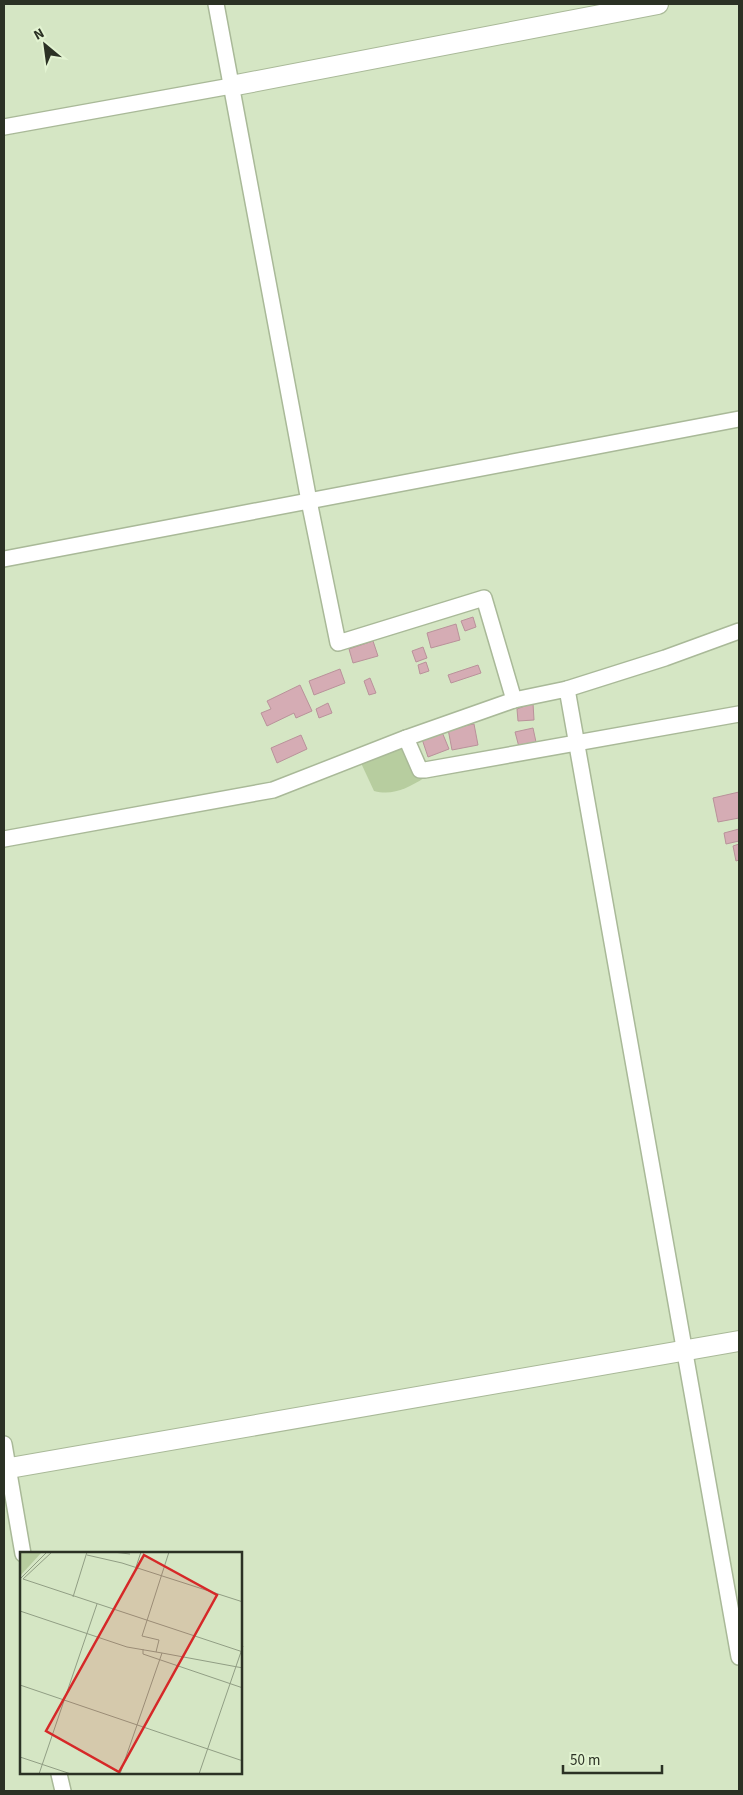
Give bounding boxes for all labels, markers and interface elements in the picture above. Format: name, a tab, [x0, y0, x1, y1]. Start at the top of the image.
north arrow	[20, 20, 70, 70]
text: N	[30, 24, 48, 46]
inset map	[20, 1552, 242, 1775]
scale bar	[563, 1742, 662, 1774]
text: 50 m	[570, 1750, 600, 1771]

